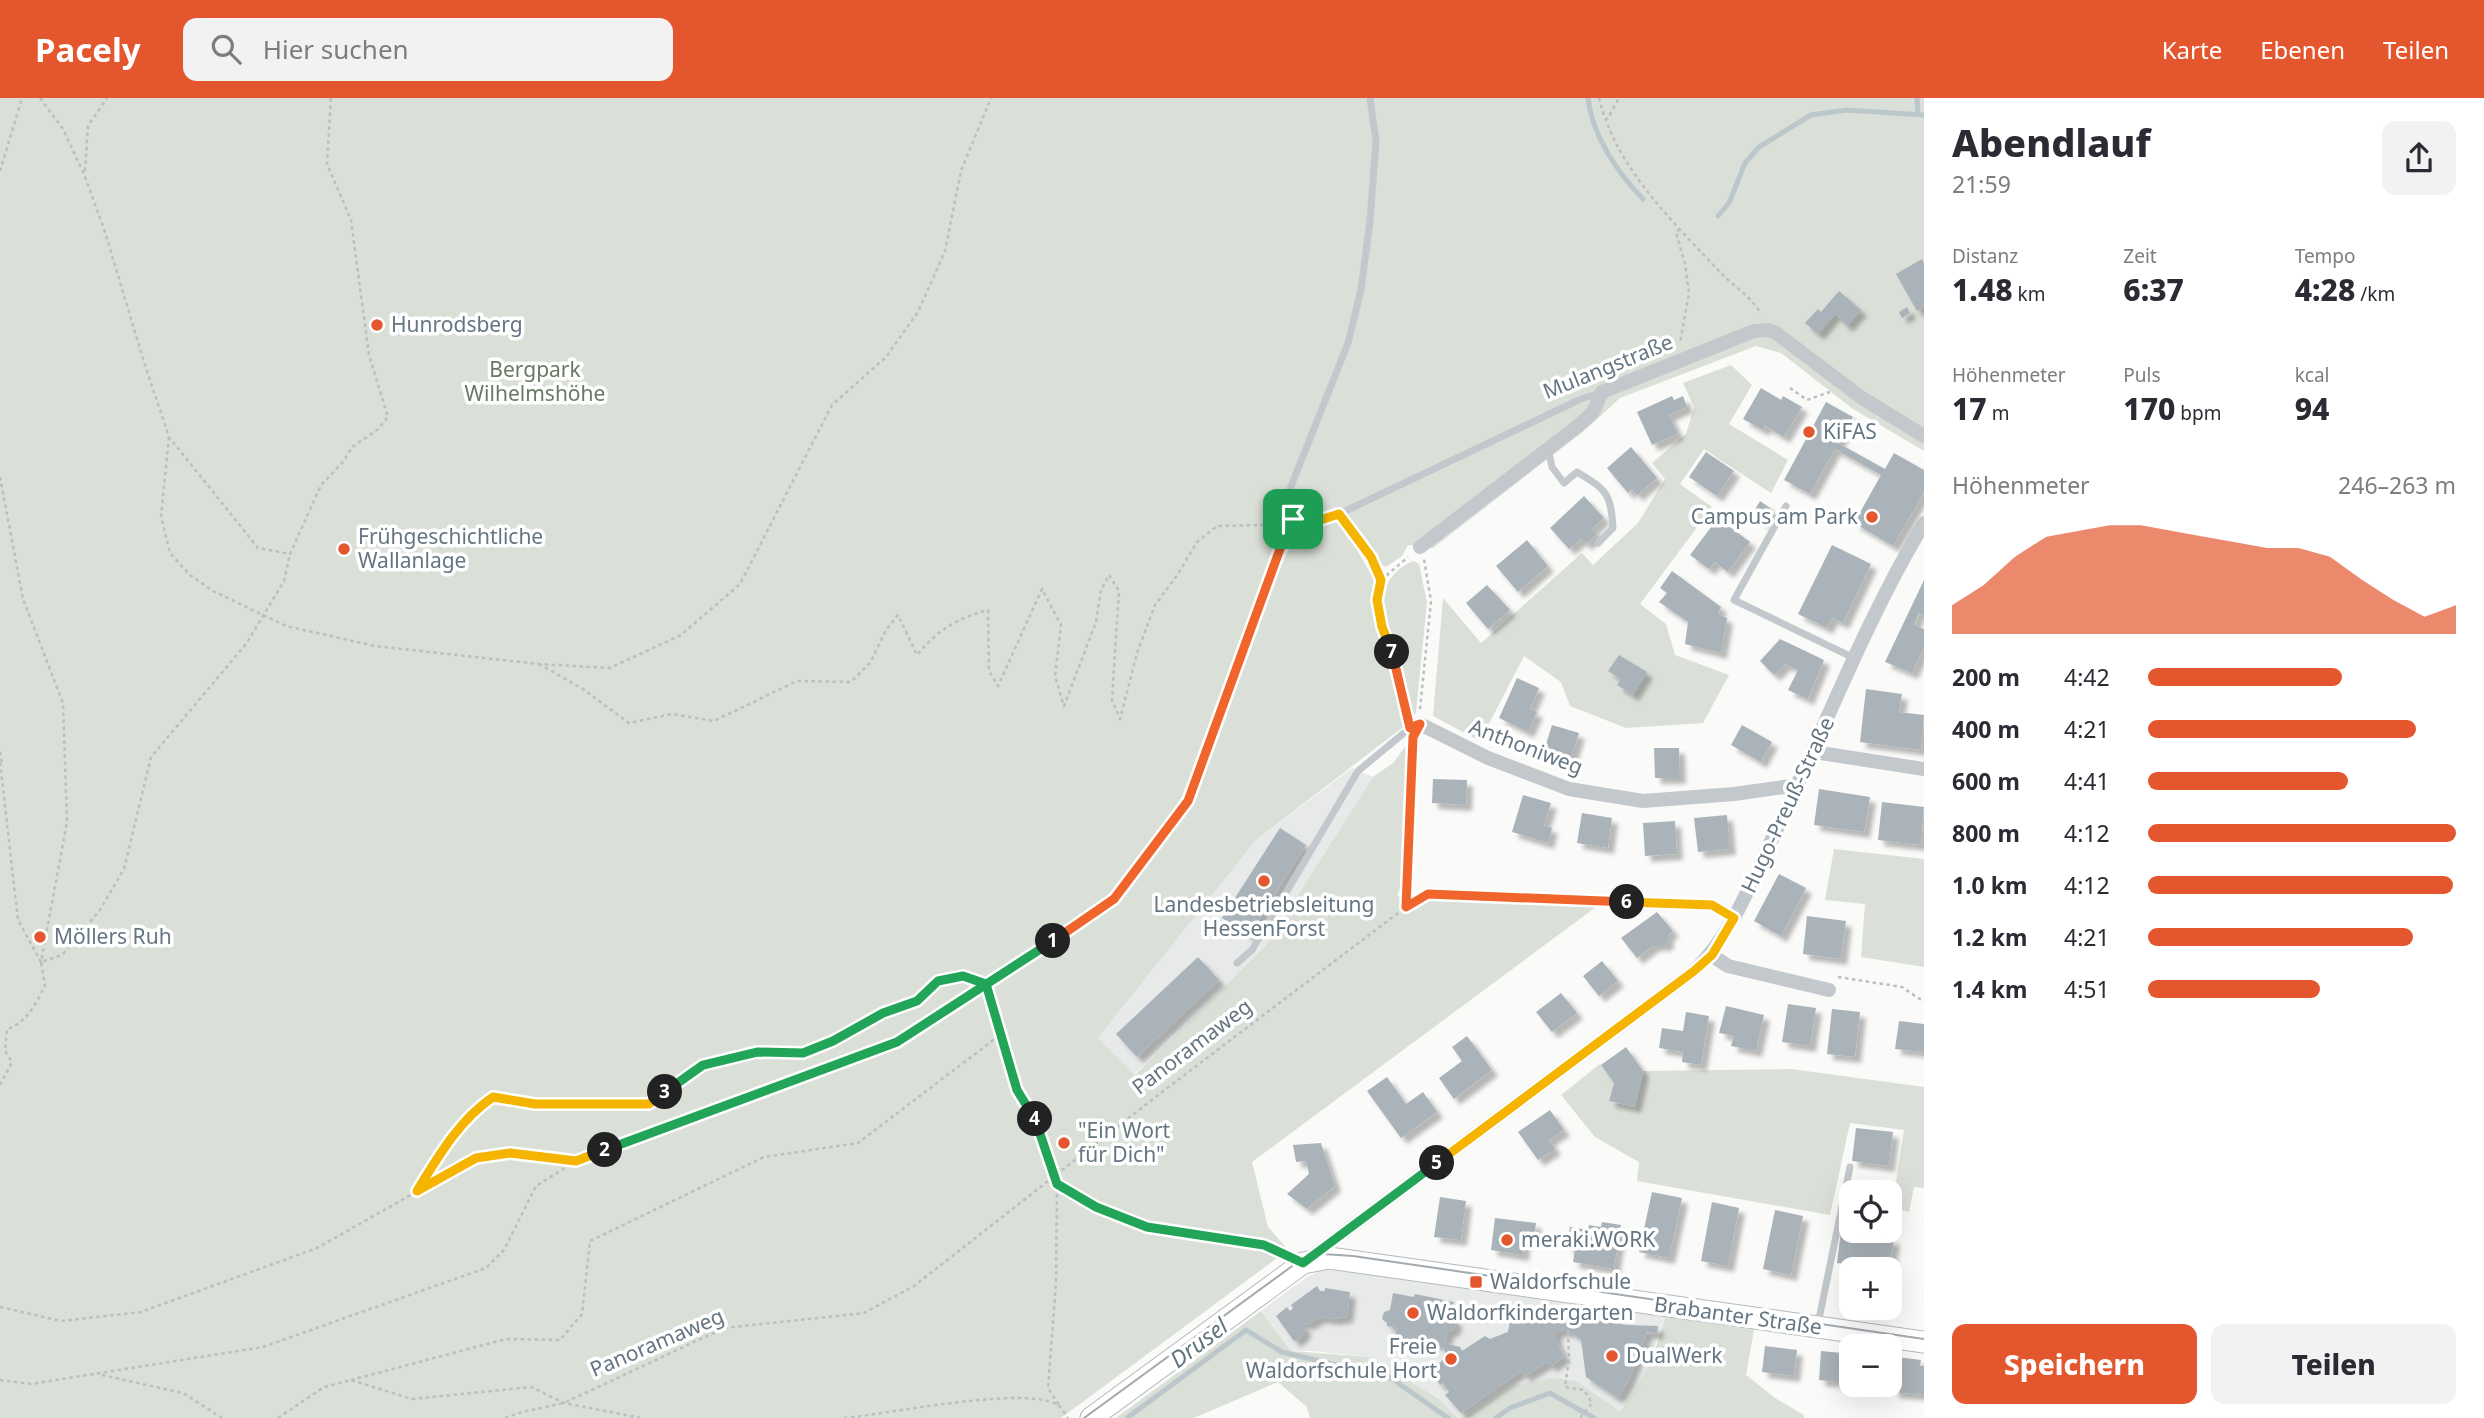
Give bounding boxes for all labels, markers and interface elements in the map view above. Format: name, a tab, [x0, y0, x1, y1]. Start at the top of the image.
search box	[183, 18, 673, 81]
text: Pacely	[35, 27, 141, 72]
icon: search	[207, 30, 245, 68]
text: Hier suchen	[263, 31, 409, 67]
text: Karte	[2162, 33, 2222, 66]
text: Ebenen	[2260, 33, 2345, 66]
text: Teilen	[2383, 33, 2449, 66]
text: Abendlauf	[1952, 116, 2151, 168]
button: share	[2382, 121, 2456, 195]
text: 21:59	[1952, 168, 2011, 200]
text: Distanz	[1952, 243, 2018, 269]
text: Zeit	[2123, 243, 2157, 269]
text: Tempo	[2295, 243, 2356, 269]
text: 1.48	[1952, 269, 2013, 310]
text: 6:37	[2123, 269, 2184, 310]
text: 4:28	[2295, 269, 2355, 310]
text: km	[2013, 281, 2045, 307]
text: /km	[2355, 281, 2395, 307]
place label: Hunrodsberg	[391, 310, 523, 338]
marker: Hunrodsberg	[369, 317, 385, 333]
street label: Mulangstraße	[1538, 327, 1677, 405]
park label: Bergpark Wilhelmshöhe	[465, 355, 605, 407]
text: Höhenmeter	[1952, 362, 2066, 388]
text: Puls	[2123, 362, 2161, 388]
text: kcal	[2295, 362, 2329, 388]
text: 17	[1952, 388, 1987, 429]
text: 170	[2123, 388, 2175, 429]
text: 94	[2295, 388, 2329, 429]
text: m	[1987, 400, 2009, 426]
text: bpm	[2175, 400, 2221, 426]
place label: KiFAS	[1823, 417, 1877, 445]
marker: KiFAS	[1801, 424, 1817, 440]
text: Höhenmeter	[1952, 469, 2090, 501]
text: 246–263 m	[2338, 469, 2456, 501]
pin	[1263, 489, 1323, 549]
icon: arrive	[1274, 500, 1312, 538]
place label: Campus am Park	[1691, 502, 1859, 530]
marker: Campus am Park	[1864, 509, 1880, 525]
place label: Frühgeschichtliche Wallanlage	[358, 522, 543, 574]
marker: Frühgeschichtliche Wallanlage	[336, 541, 352, 557]
pin: 7	[1374, 634, 1410, 670]
text: 7	[1386, 638, 1397, 664]
text: 200 m	[1952, 661, 2020, 693]
text: 4:42	[2064, 661, 2110, 693]
street label: Anthoniweg	[1466, 712, 1587, 781]
street label: Hugo-Preuß-Straße	[1734, 712, 1840, 897]
text: 400 m	[1952, 713, 2020, 745]
text: 4:21	[2064, 713, 2110, 745]
text: 600 m	[1952, 765, 2020, 797]
text: 4:41	[2064, 765, 2110, 797]
text: 800 m	[1952, 817, 2020, 849]
text: 4:12	[2064, 817, 2110, 849]
text: 1.0 km	[1952, 869, 2027, 901]
text: 4:12	[2064, 869, 2110, 901]
marker: Landesbetriebsleitung HessenForst	[1256, 873, 1272, 889]
pin: 6	[1610, 884, 1644, 920]
text: 6	[1621, 888, 1632, 914]
place label: Landesbetriebsleitung HessenForst	[1154, 890, 1374, 942]
text: 1.2 km	[1952, 921, 2027, 953]
text: 4:21	[2064, 921, 2110, 953]
place label: Möllers Ruh	[54, 922, 172, 950]
pin: 1	[1036, 924, 1070, 958]
text: 1	[1047, 927, 1058, 953]
marker: Möllers Ruh	[32, 929, 48, 945]
text: 1.4 km	[1952, 973, 2027, 1005]
text: 4:51	[2064, 973, 2110, 1005]
street label: Panoramaweg	[1126, 992, 1257, 1100]
pin: 3	[648, 1074, 682, 1110]
text: 3	[659, 1078, 670, 1104]
pin: 4	[1018, 1102, 1052, 1136]
text: 4	[1029, 1105, 1040, 1131]
place label: "Ein Wort für Dich"	[1078, 1116, 1171, 1168]
pin: 2	[588, 1132, 622, 1168]
marker: "Ein Wort für Dich"	[1056, 1135, 1072, 1151]
text: 2	[599, 1136, 610, 1162]
pin: 5	[1420, 1146, 1454, 1180]
text: 5	[1431, 1149, 1442, 1175]
map controls	[1839, 1180, 1902, 1397]
button: locate	[1839, 1180, 1902, 1243]
place label: meraki.WORK	[1521, 1225, 1655, 1253]
marker: meraki.WORK	[1499, 1232, 1515, 1248]
button: +	[1839, 1257, 1902, 1320]
place label: Waldorfschule	[1490, 1267, 1631, 1295]
marker: Waldorfschule	[1468, 1274, 1484, 1290]
street label: Brabanter Straße	[1652, 1289, 1824, 1341]
place label: Waldorfkindergarten	[1427, 1298, 1633, 1326]
street label: Panoramaweg	[585, 1301, 728, 1383]
marker: Waldorfkindergarten	[1405, 1305, 1421, 1321]
water label: Drusel	[1163, 1309, 1235, 1375]
button: Speichern	[1952, 1324, 2197, 1404]
button: Teilen	[2211, 1324, 2456, 1404]
place label: Freie Waldorfschule Hort	[1246, 1332, 1437, 1384]
button: −	[1839, 1334, 1902, 1397]
place label: DualWerk	[1626, 1341, 1723, 1369]
marker: DualWerk	[1604, 1348, 1620, 1364]
marker: Freie Waldorfschule Hort	[1443, 1351, 1459, 1367]

